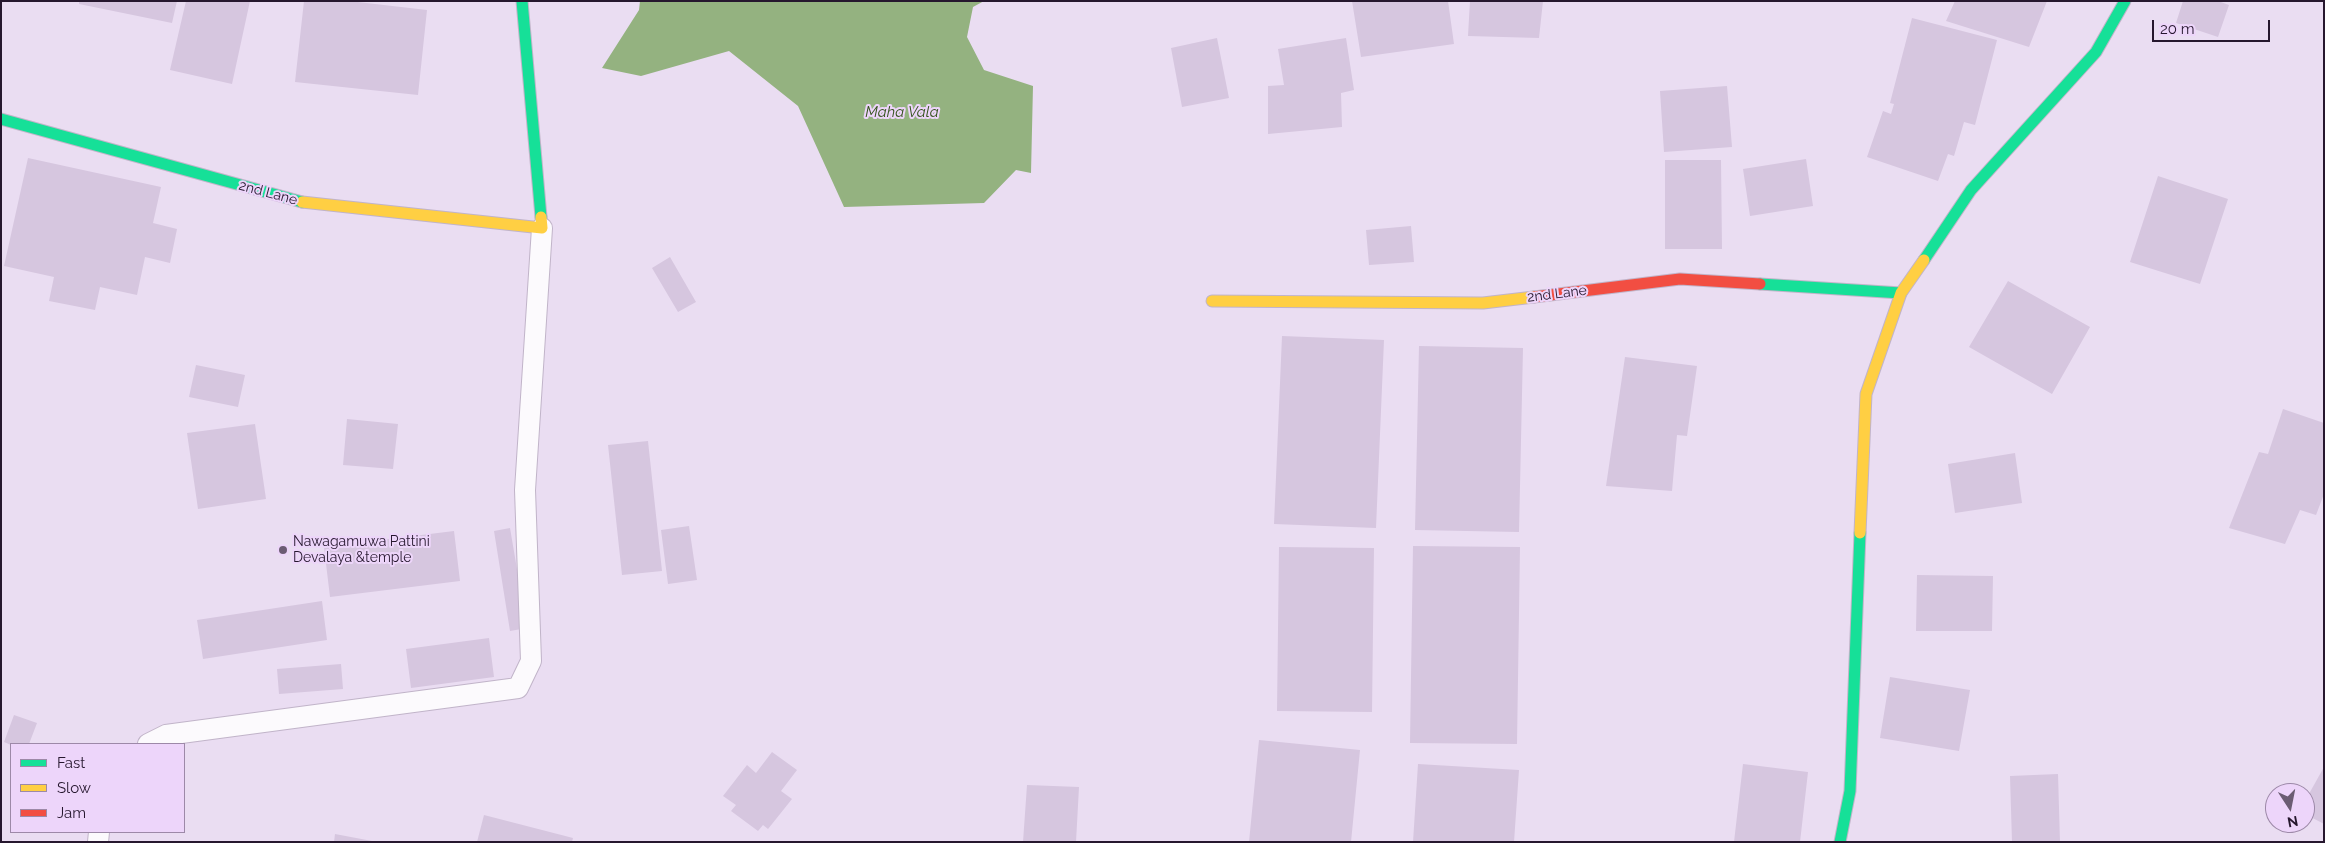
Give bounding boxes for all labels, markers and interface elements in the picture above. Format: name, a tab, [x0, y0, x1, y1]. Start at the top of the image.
scale bar	[2155, 10, 2272, 42]
text: 20 m	[2160, 20, 2195, 38]
water label: Maha Vala	[865, 103, 939, 121]
street label: 2nd Lane	[237, 177, 299, 209]
street label: 2nd Lane	[1526, 282, 1588, 306]
place label: Nawagamuwa Pattini Devalaya &temple	[293, 534, 430, 566]
marker: Nawagamuwa Pattini Devalaya &temple	[277, 544, 289, 556]
legend	[10, 743, 185, 833]
text: Fast	[57, 754, 85, 772]
text: Slow	[57, 779, 91, 797]
north arrow	[2265, 783, 2315, 833]
text: Jam	[57, 804, 86, 822]
text: N	[2286, 813, 2299, 831]

